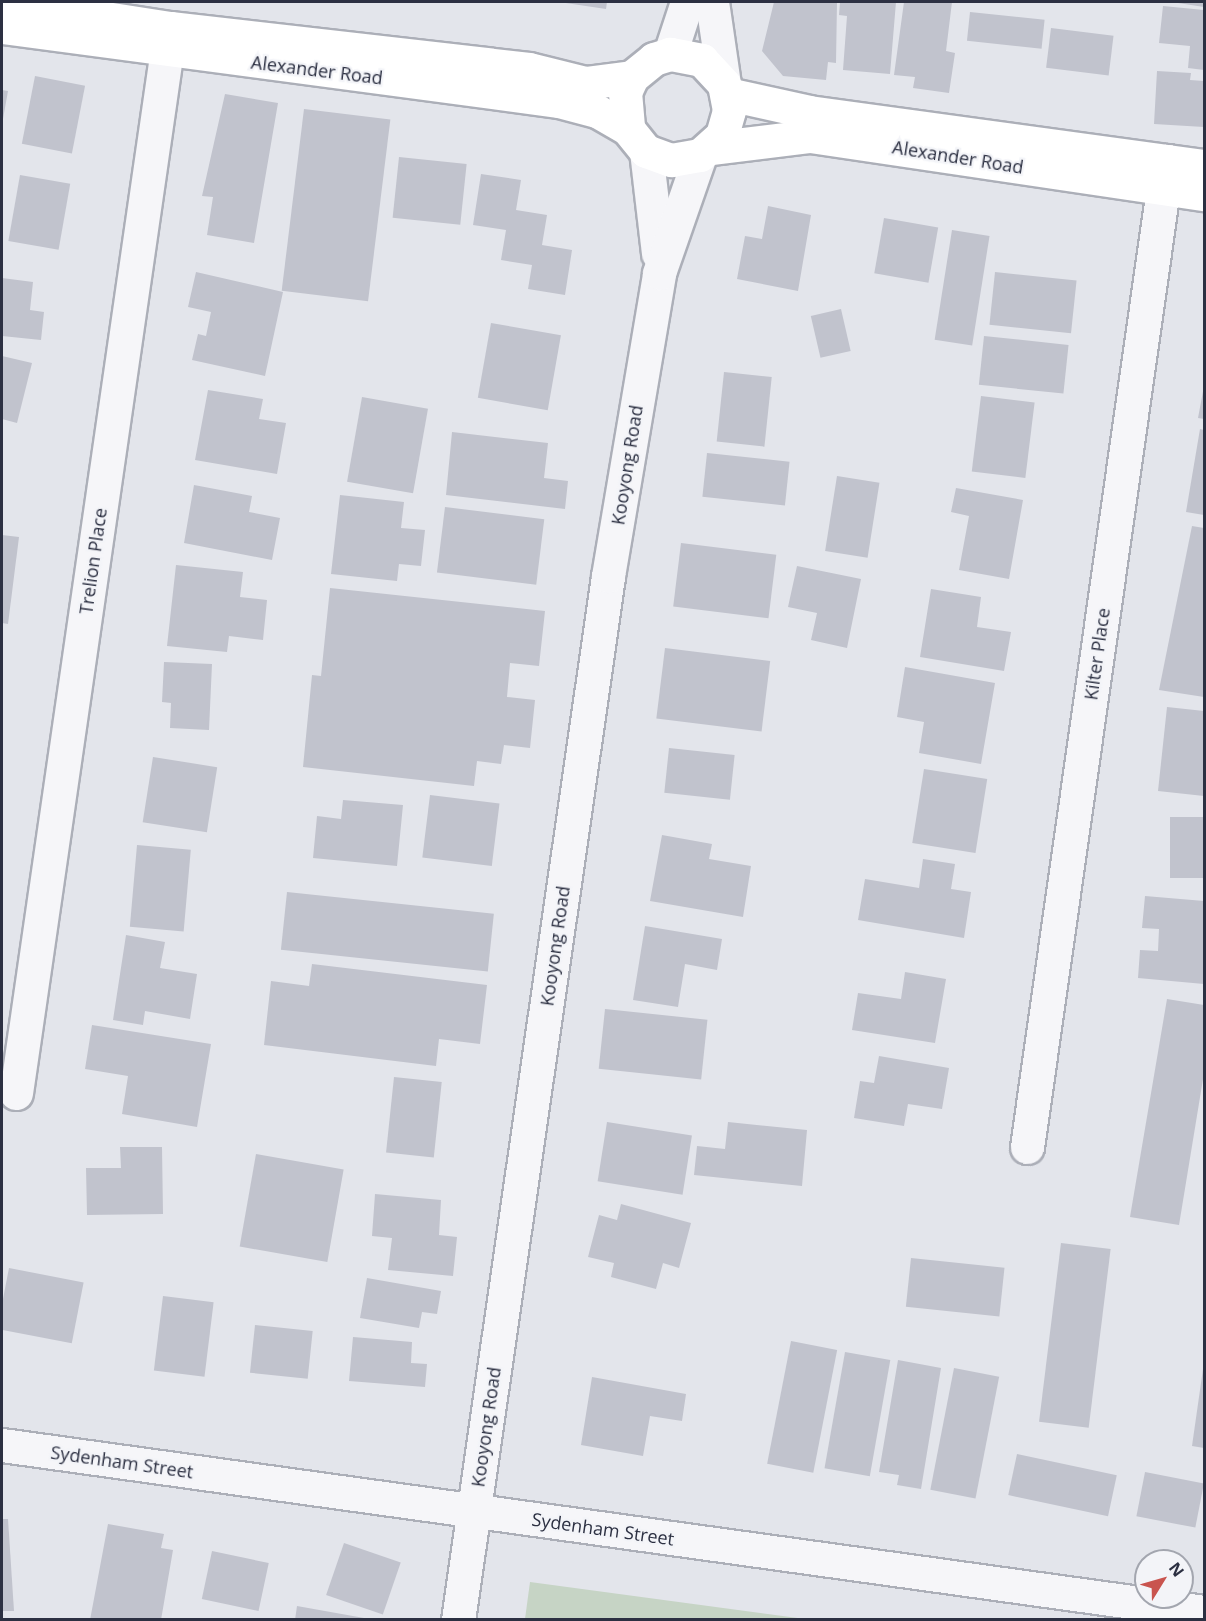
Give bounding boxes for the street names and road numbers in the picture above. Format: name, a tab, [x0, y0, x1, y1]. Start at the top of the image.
street label: Alexander Road	[250, 51, 384, 89]
street label: Alexander Road	[891, 136, 1025, 178]
street label: Kooyong Road	[607, 404, 647, 526]
street label: Trelion Place	[75, 506, 111, 616]
street label: Kilter Place	[1080, 607, 1114, 701]
street label: Kooyong Road	[536, 885, 574, 1007]
street label: Kooyong Road	[467, 1366, 505, 1488]
street label: Sydenham Street	[49, 1441, 195, 1483]
street label: Sydenham Street	[530, 1508, 676, 1550]

